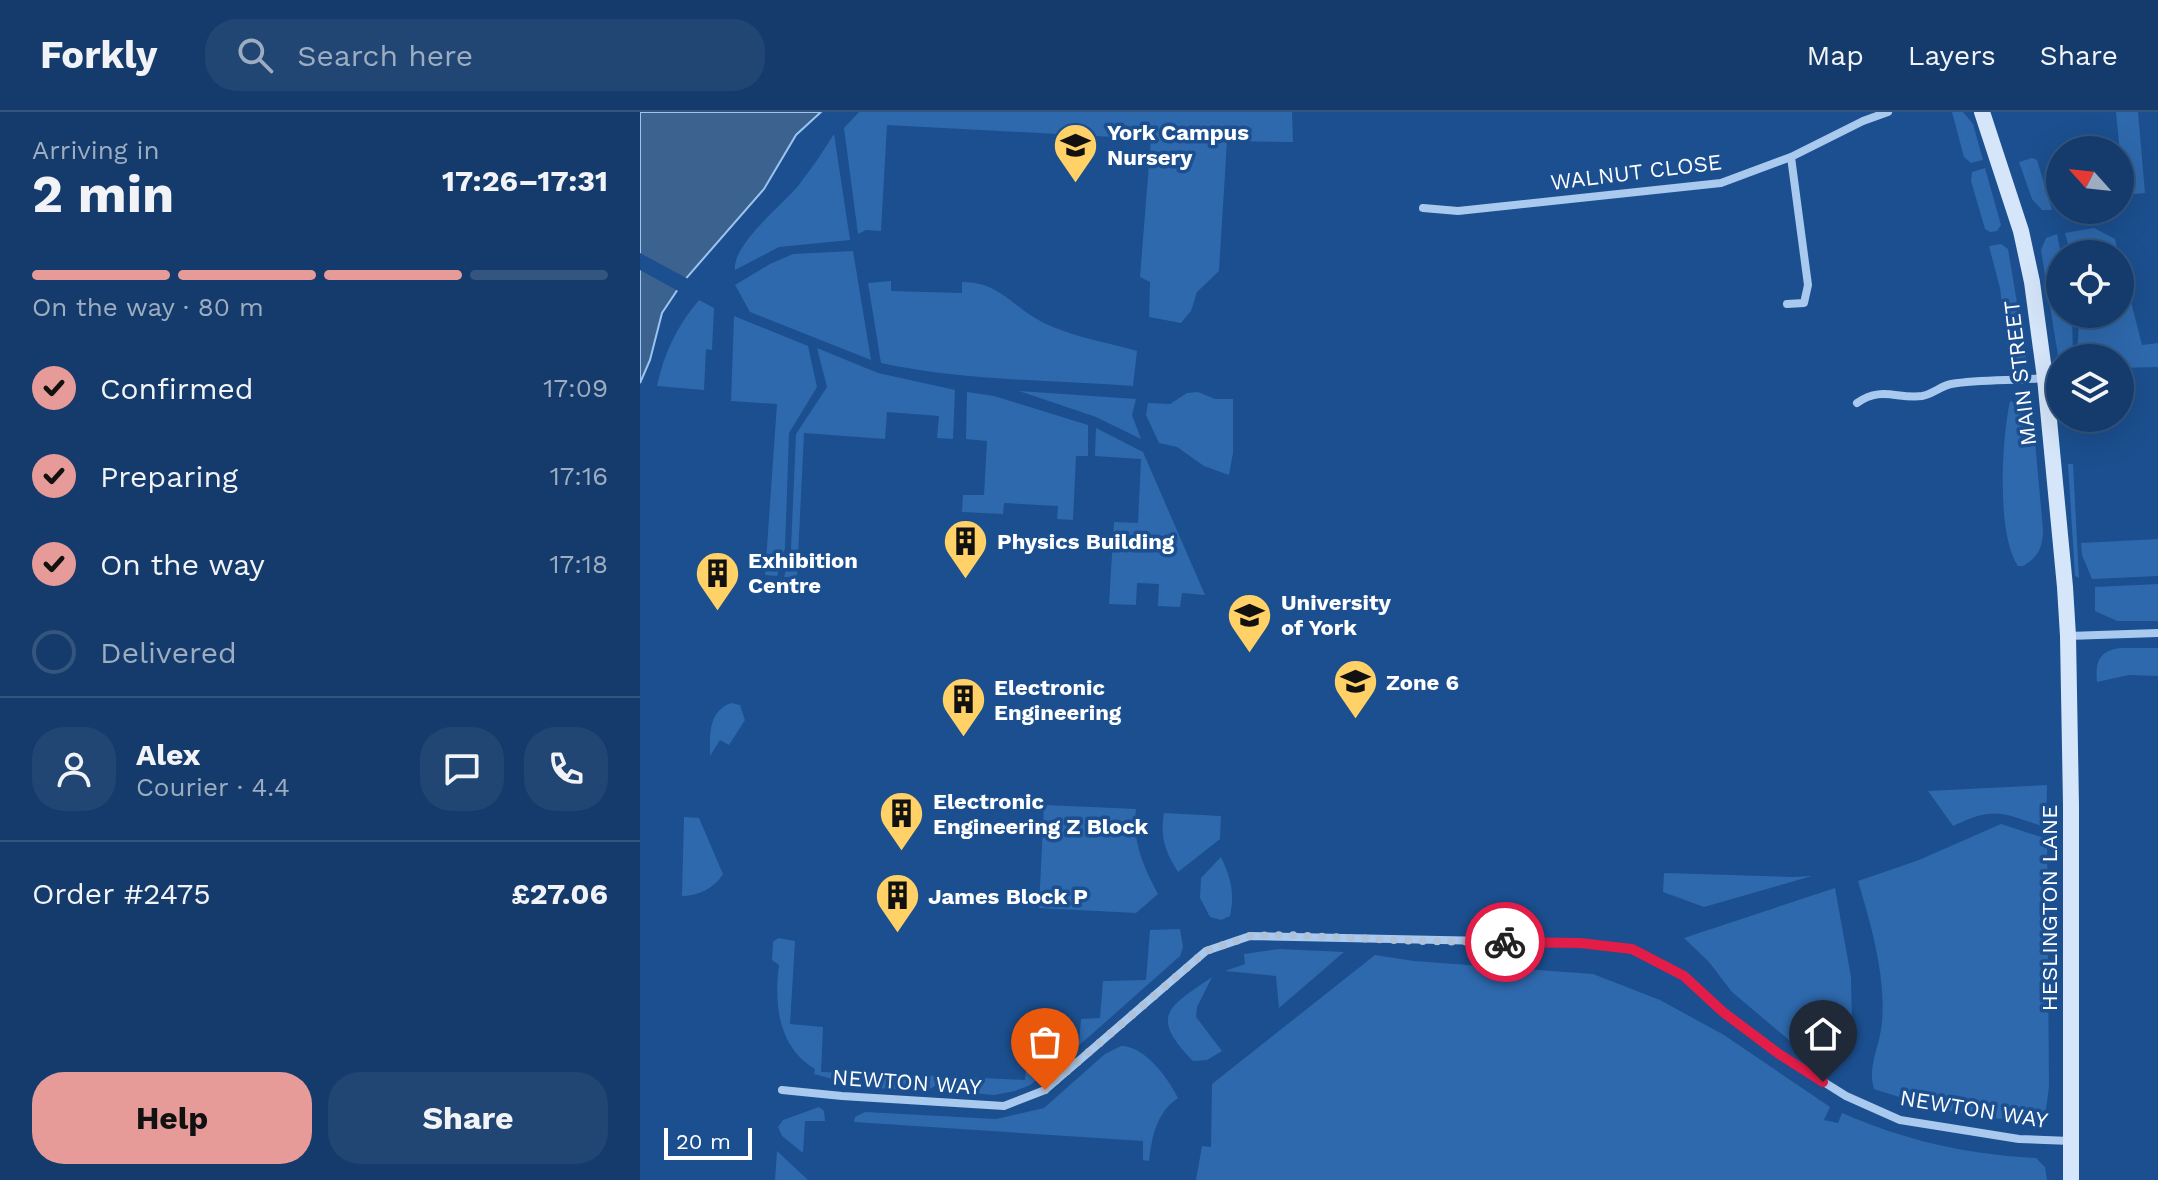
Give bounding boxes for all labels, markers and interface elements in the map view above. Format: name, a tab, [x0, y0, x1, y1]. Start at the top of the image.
search box	[205, 19, 765, 91]
text: Forkly	[40, 33, 157, 77]
icon: search	[233, 33, 277, 77]
text: Search here	[297, 38, 473, 73]
text: Map	[1807, 39, 1864, 72]
text: Layers	[1908, 39, 1996, 72]
text: Share	[2040, 39, 2118, 72]
place label: York Campus Nursery	[1107, 120, 1249, 170]
school or university icon: York Campus Nursery	[1052, 121, 1100, 184]
text: Arriving in	[32, 135, 160, 165]
north arrow	[2046, 136, 2134, 224]
map controls	[2046, 136, 2134, 432]
street label: WALNUT CLOSE	[1549, 149, 1723, 195]
text: 17:26–17:31	[442, 163, 608, 198]
text: 2 min	[32, 164, 174, 225]
button: locate	[2046, 240, 2134, 328]
text: On the way · 80 m	[32, 292, 264, 322]
street label: MAIN STREET	[1999, 299, 2041, 447]
button: layers	[2046, 344, 2134, 432]
icon: check	[32, 366, 76, 410]
text: Confirmed	[100, 371, 254, 406]
text: 17:09	[543, 373, 608, 403]
icon: check	[32, 454, 76, 498]
text: Preparing	[100, 459, 238, 494]
text: 17:16	[550, 461, 608, 491]
building icon: Physics Building	[942, 517, 990, 580]
place label: Physics Building	[997, 529, 1175, 554]
icon: check	[32, 542, 76, 586]
text: On the way	[100, 547, 265, 582]
place label: Exhibition Centre	[748, 548, 858, 598]
text: 17:18	[549, 549, 608, 579]
building icon: Exhibition Centre	[693, 549, 741, 612]
place label: University of York	[1281, 590, 1392, 640]
school or university icon: University of York	[1226, 591, 1274, 654]
text: Delivered	[100, 635, 237, 670]
school or university icon: Zone 6	[1331, 658, 1379, 721]
place label: Zone 6	[1386, 670, 1459, 695]
place label: Electronic Engineering	[994, 675, 1122, 725]
building icon: Electronic Engineering	[939, 676, 987, 739]
button: person	[32, 727, 116, 811]
button: chat	[420, 727, 504, 811]
button: phone	[524, 727, 608, 811]
text: Alex	[136, 737, 200, 772]
text: Courier · 4.4	[136, 772, 290, 802]
place label: Electronic Engineering Z Block	[933, 789, 1149, 839]
building icon: Electronic Engineering Z Block	[878, 790, 926, 853]
street label: HESLINGTON LANE	[2037, 805, 2062, 1011]
building icon: James Block P	[873, 872, 921, 935]
text: Order #2475	[32, 876, 211, 911]
text: £27.06	[511, 876, 608, 911]
place label: James Block P	[928, 884, 1088, 909]
courier	[1465, 902, 1545, 982]
icon: bike	[1483, 920, 1527, 964]
pin	[1789, 1000, 1857, 1082]
pin	[1011, 1008, 1079, 1090]
icon: home	[1801, 1012, 1845, 1056]
icon: bag	[1023, 1020, 1067, 1064]
street label: NEWTON WAY	[831, 1064, 983, 1100]
button: Help	[32, 1072, 312, 1164]
button: Share	[328, 1072, 608, 1164]
street label: NEWTON WAY	[1898, 1085, 2050, 1133]
scale bar	[664, 1124, 752, 1160]
text: 20 m	[676, 1129, 731, 1154]

